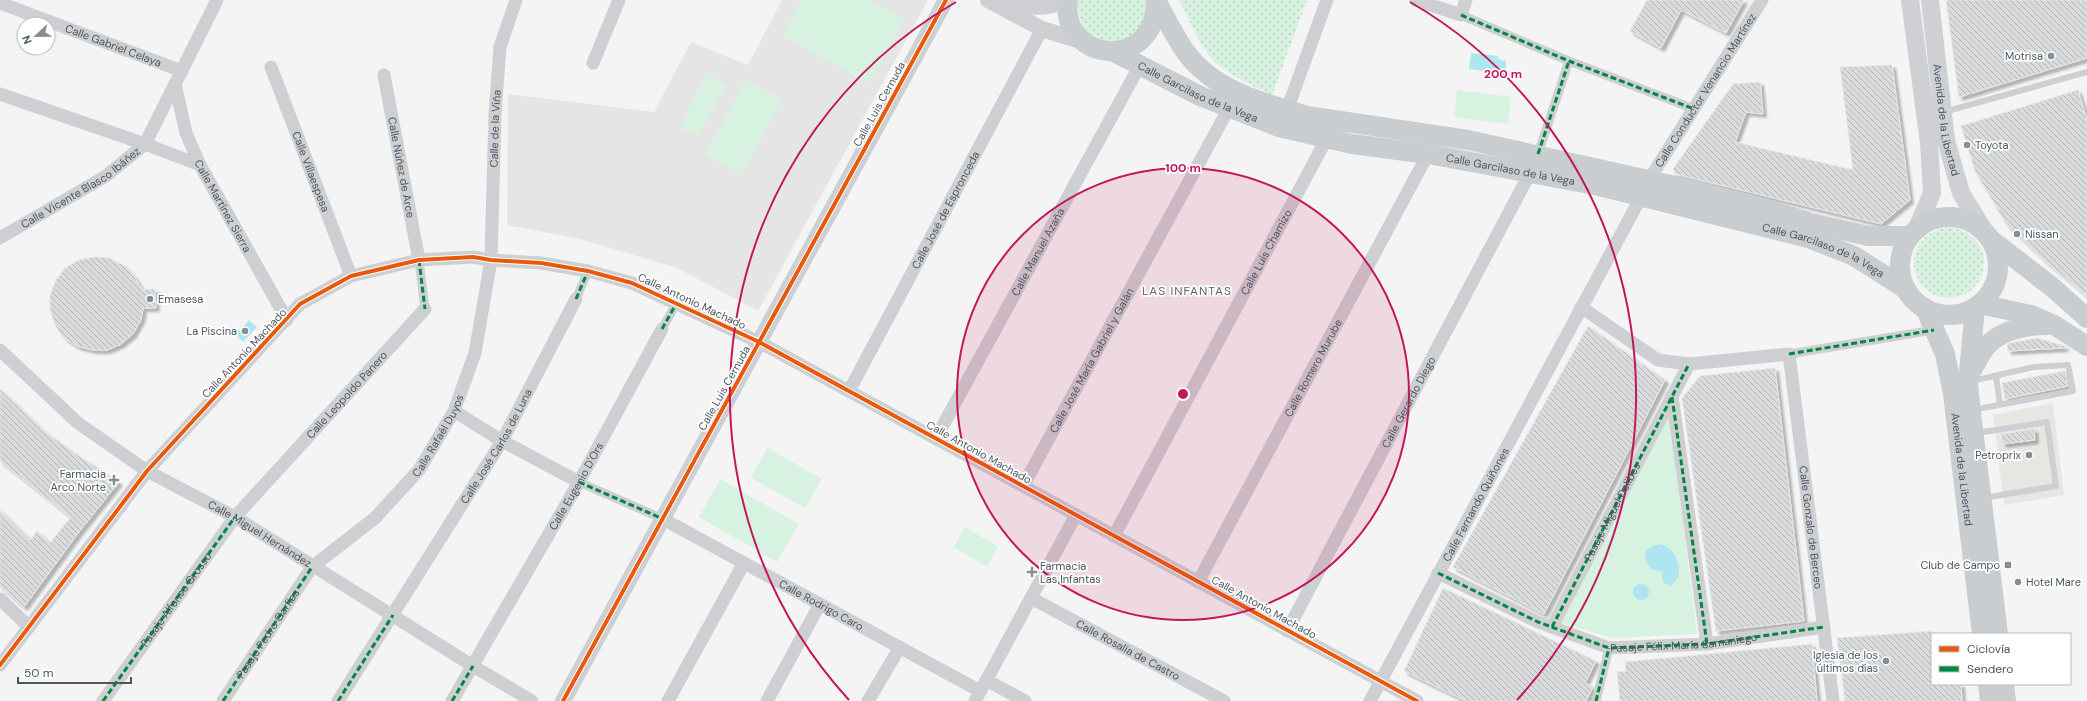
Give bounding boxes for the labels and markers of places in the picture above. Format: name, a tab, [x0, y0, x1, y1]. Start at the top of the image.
place label: Motrisa	[2005, 49, 2043, 63]
marker: Motrisa	[2046, 51, 2056, 61]
place label: Toyota	[1975, 138, 2008, 152]
marker: Toyota	[1962, 140, 1972, 150]
place label: Nissan	[2025, 227, 2059, 241]
marker: Nissan	[2012, 229, 2022, 239]
place label: Emasesa	[158, 292, 203, 306]
marker: Emasesa	[145, 294, 155, 304]
place label: La Piscina	[187, 324, 237, 338]
marker: La Piscina	[240, 326, 250, 336]
centre of rings	[1176, 387, 1190, 401]
place label: Petroprix	[1975, 448, 2022, 462]
marker: Petroprix	[2024, 450, 2034, 460]
place label: Farmacia Arco Norte	[50, 467, 106, 494]
marker: Farmacia Arco Norte	[109, 475, 119, 485]
place label: Club de Campo	[1920, 558, 2000, 572]
place label: Farmacia Las Infantas	[1040, 559, 1101, 586]
marker: Club de Campo	[2003, 560, 2013, 570]
marker: Farmacia Las Infantas	[1027, 567, 1037, 577]
place label: Hotel Mare	[2026, 575, 2081, 589]
marker: Hotel Mare	[2013, 577, 2023, 587]
place label: Iglesia de los últimos días	[1813, 648, 1878, 675]
marker: Iglesia de los últimos días	[1881, 656, 1891, 666]

